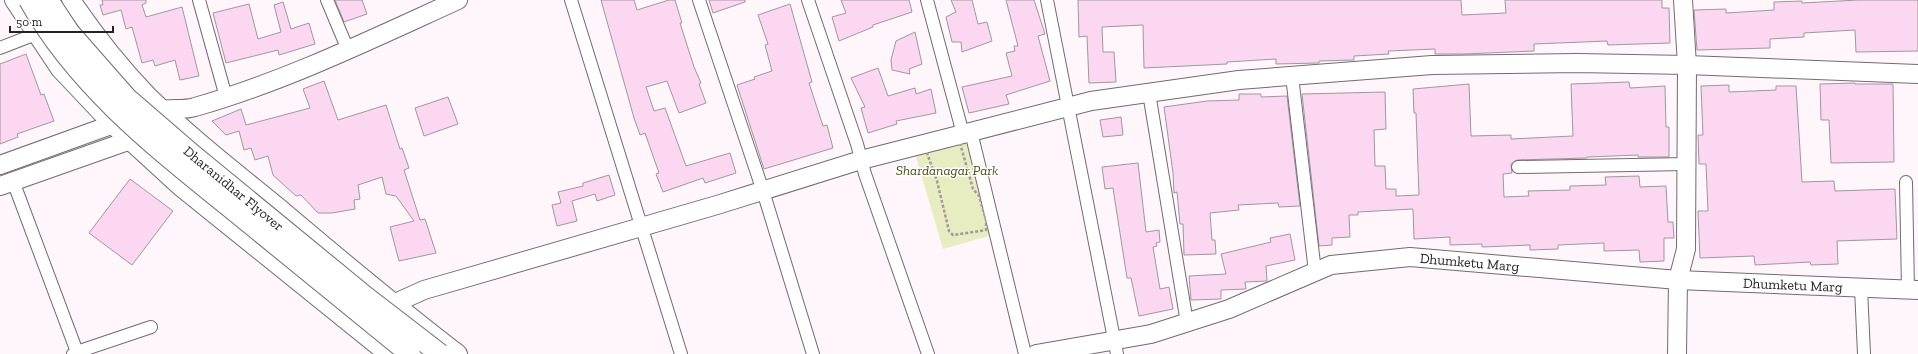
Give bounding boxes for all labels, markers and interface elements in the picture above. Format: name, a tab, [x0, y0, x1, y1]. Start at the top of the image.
scale bar	[10, 8, 113, 34]
text: 50 m	[16, 15, 43, 29]
street label: Dharanidhar Flyover	[180, 143, 287, 235]
park label: Shardanagar Park	[896, 162, 998, 179]
street label: Dhumketu Marg	[1419, 250, 1520, 275]
street label: Dhumketu Marg	[1742, 275, 1843, 296]

